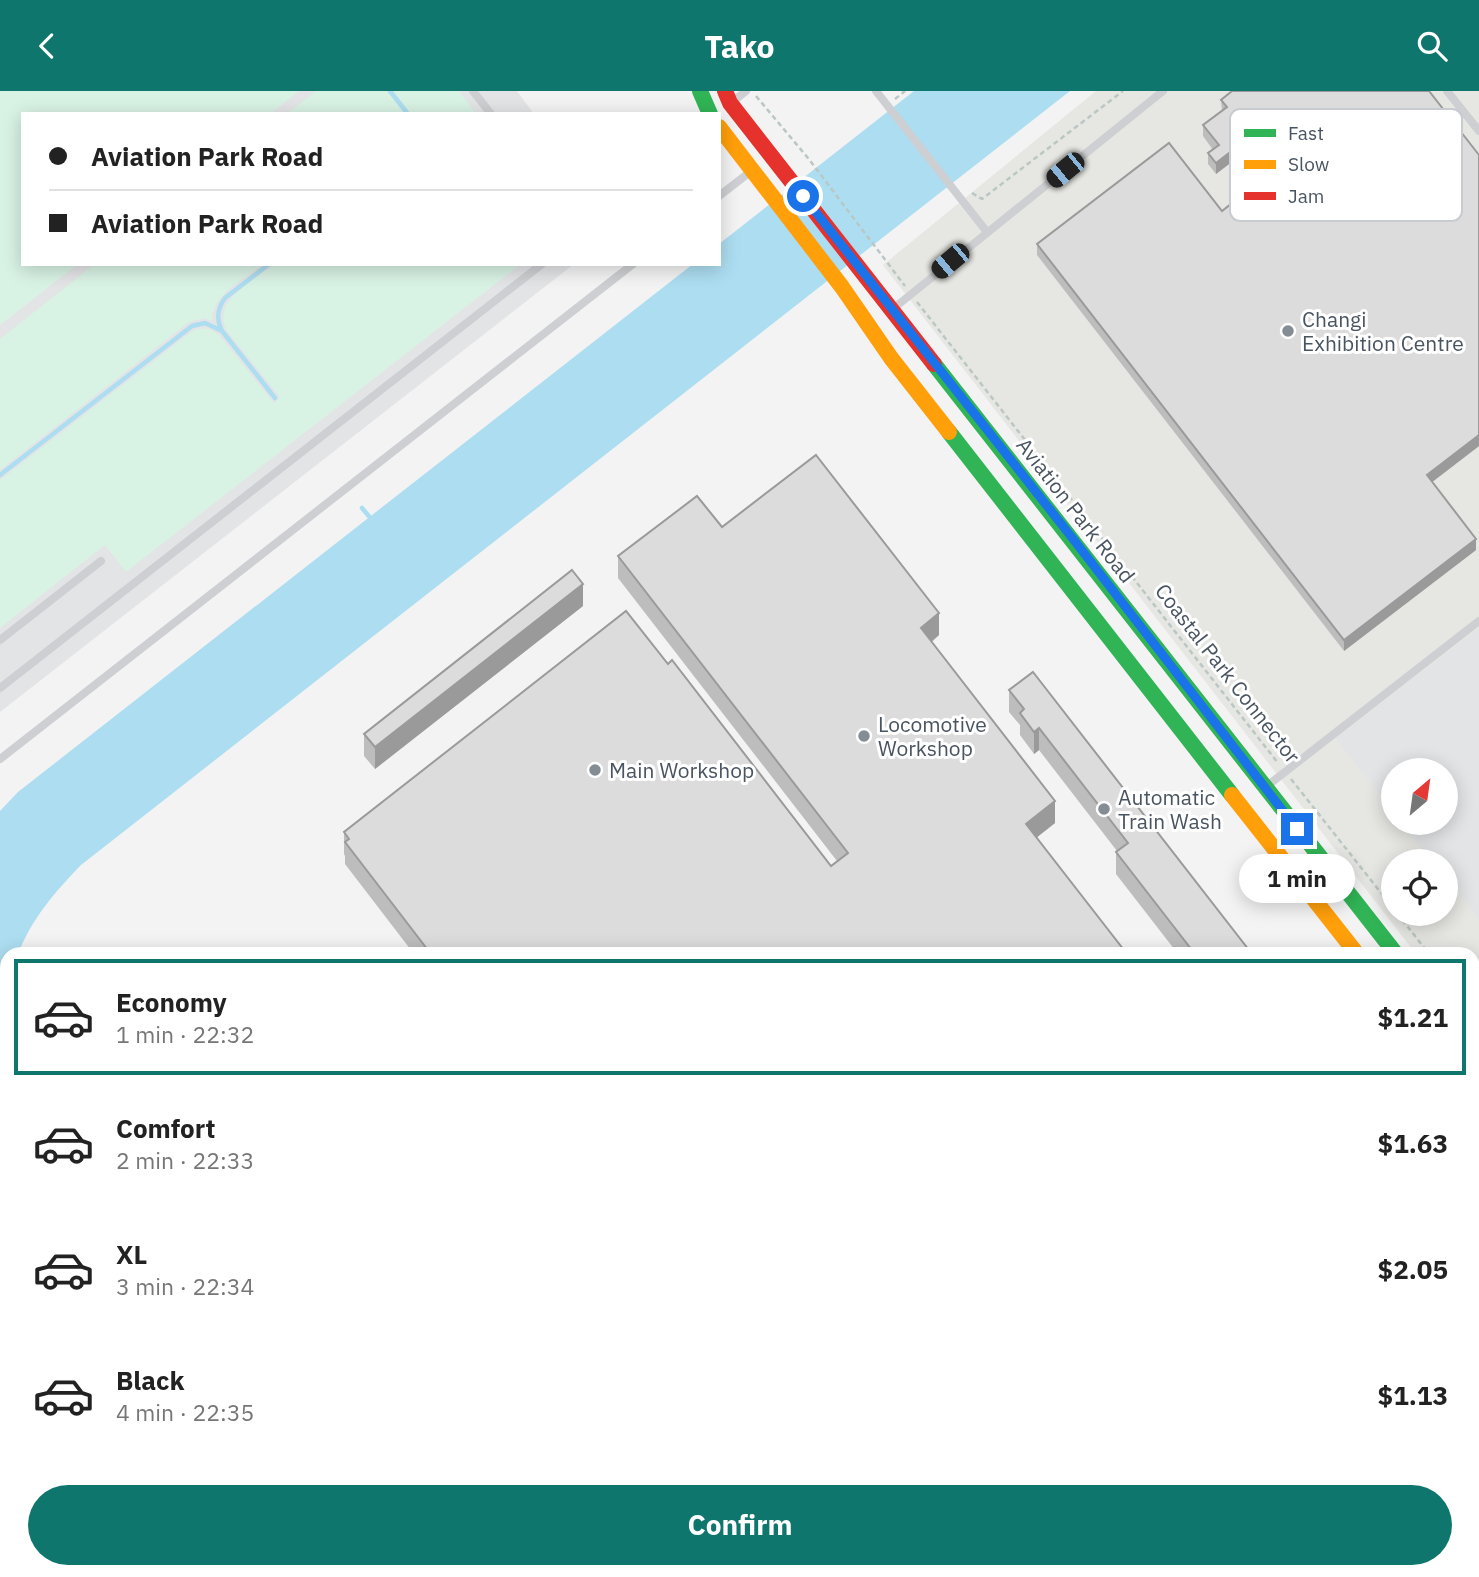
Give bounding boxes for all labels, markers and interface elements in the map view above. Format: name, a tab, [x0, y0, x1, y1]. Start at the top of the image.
text: Tako	[704, 25, 775, 67]
icon: back	[28, 27, 66, 65]
icon: search	[1413, 27, 1451, 65]
legend	[1230, 109, 1462, 221]
text: Fast	[1288, 121, 1324, 145]
text: Aviation Park Road	[91, 139, 323, 173]
car	[1043, 149, 1088, 191]
text: Slow	[1288, 152, 1329, 176]
route start	[787, 180, 819, 212]
text: Jam	[1288, 184, 1324, 208]
text: Aviation Park Road	[91, 206, 323, 240]
car	[928, 239, 973, 283]
place label: Changi Exhibition Centre	[1302, 305, 1464, 357]
marker: Changi Exhibition Centre	[1280, 323, 1296, 339]
street label: Aviation Park Road	[1011, 432, 1141, 588]
street label: Coastal Park Connector	[1149, 578, 1307, 769]
place label: Locomotive Workshop	[878, 710, 987, 762]
marker: Locomotive Workshop	[856, 728, 872, 744]
place label: Main Workshop	[609, 756, 754, 784]
north arrow	[1381, 758, 1458, 835]
map controls	[1381, 758, 1458, 926]
marker: Main Workshop	[587, 762, 603, 778]
place label: Automatic Train Wash	[1118, 783, 1222, 835]
marker: Automatic Train Wash	[1096, 801, 1112, 817]
route end	[1281, 813, 1313, 845]
button: locate	[1381, 849, 1458, 926]
callout: 1 min	[1239, 853, 1355, 903]
text: 1 min	[1267, 863, 1327, 893]
text: Economy	[116, 985, 227, 1019]
icon: car	[32, 986, 95, 1049]
text: $1.21	[1378, 1000, 1448, 1034]
text: 1 min · 22:32	[116, 1019, 254, 1049]
text: Comfort	[116, 1111, 215, 1145]
icon: car	[32, 1112, 95, 1175]
text: $1.63	[1378, 1126, 1448, 1160]
text: 2 min · 22:33	[116, 1145, 254, 1175]
text: XL	[116, 1237, 147, 1271]
icon: car	[32, 1238, 95, 1301]
text: $2.05	[1378, 1252, 1448, 1286]
text: 3 min · 22:34	[116, 1271, 254, 1301]
text: Black	[116, 1363, 184, 1397]
icon: car	[32, 1364, 95, 1427]
text: $1.13	[1378, 1378, 1448, 1412]
text: 4 min · 22:35	[116, 1397, 254, 1427]
button: Confirm	[28, 1485, 1452, 1565]

